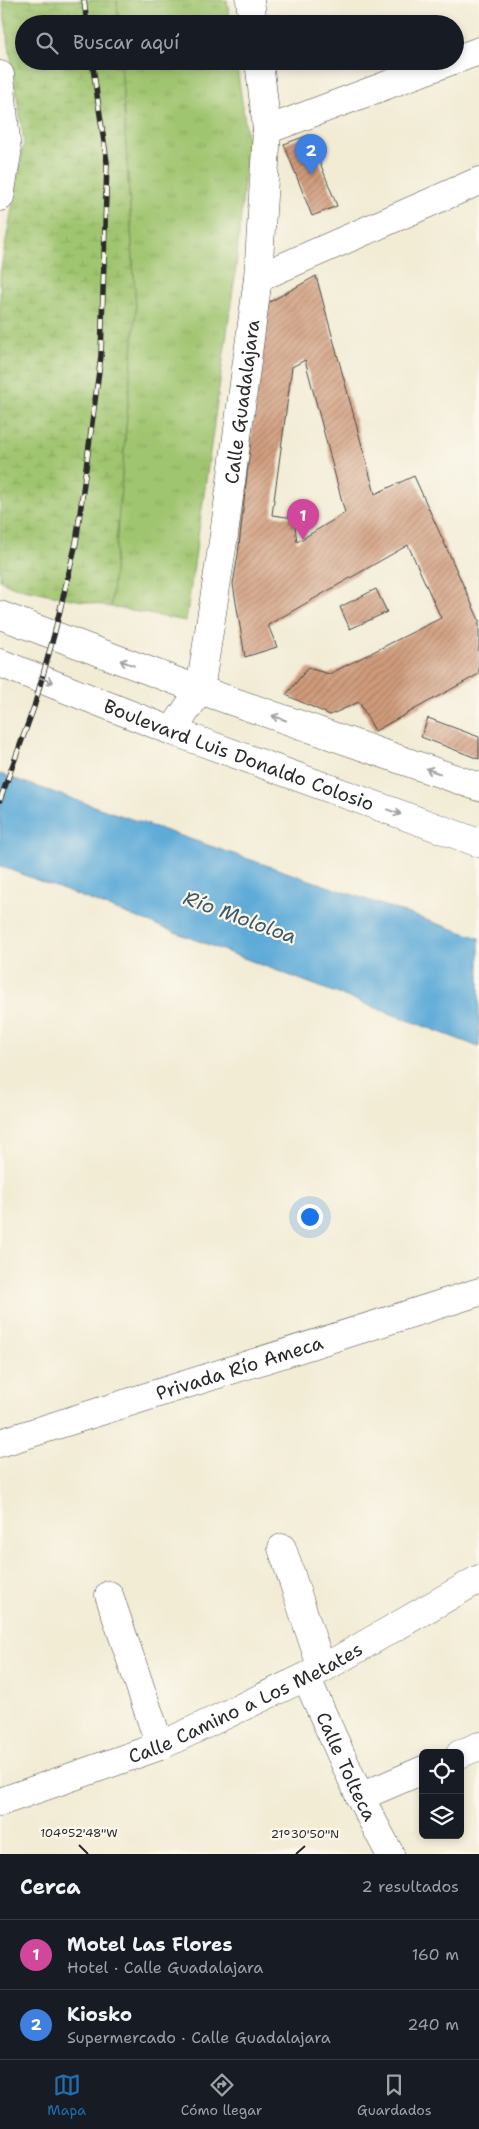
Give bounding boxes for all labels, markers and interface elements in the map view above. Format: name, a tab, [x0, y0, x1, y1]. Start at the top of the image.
search box	[15, 15, 464, 70]
icon: search	[33, 29, 61, 57]
text: Buscar aquí	[73, 30, 179, 55]
pin: 2	[295, 134, 327, 175]
street label: Calle Guadalajara	[219, 318, 265, 486]
pin: 1	[287, 499, 319, 540]
one-way arrow	[119, 658, 135, 667]
one-way arrow	[38, 676, 53, 686]
street label: Boulevard Luis Donaldo Colosio	[100, 693, 378, 817]
one-way arrow	[272, 713, 288, 722]
one-way arrow	[426, 766, 441, 775]
one-way arrow	[386, 808, 401, 817]
water label: Río Mololoa	[180, 885, 300, 949]
your location	[297, 1204, 323, 1230]
street label: Privada Río Ameca	[153, 1330, 326, 1406]
street label: Calle Camino a Los Metates	[125, 1636, 367, 1769]
street label: Calle Tolteca	[310, 1708, 382, 1825]
map controls	[419, 1749, 464, 1839]
button: locate	[419, 1749, 464, 1794]
button: layers	[419, 1794, 464, 1839]
text: 104°52'48"W	[40, 1825, 118, 1841]
text: 21°30'50"N	[271, 1826, 339, 1842]
text: Cerca	[20, 1873, 81, 1901]
text: 2 resultados	[361, 1876, 459, 1897]
text: Motel Las Flores	[67, 1932, 232, 1957]
text: 1	[32, 1944, 40, 1965]
text: 160 m	[412, 1944, 459, 1965]
text: Hotel · Calle Guadalajara	[67, 1957, 263, 1978]
text: Kiosko	[67, 2002, 132, 2027]
text: 2	[30, 2014, 42, 2035]
text: 240 m	[407, 2014, 459, 2035]
text: Supermercado · Calle Guadalajara	[67, 2027, 331, 2048]
tab: Mapa	[47, 2071, 86, 2119]
tab: Cómo llegar	[181, 2071, 262, 2119]
tab: Guardados	[357, 2071, 432, 2119]

